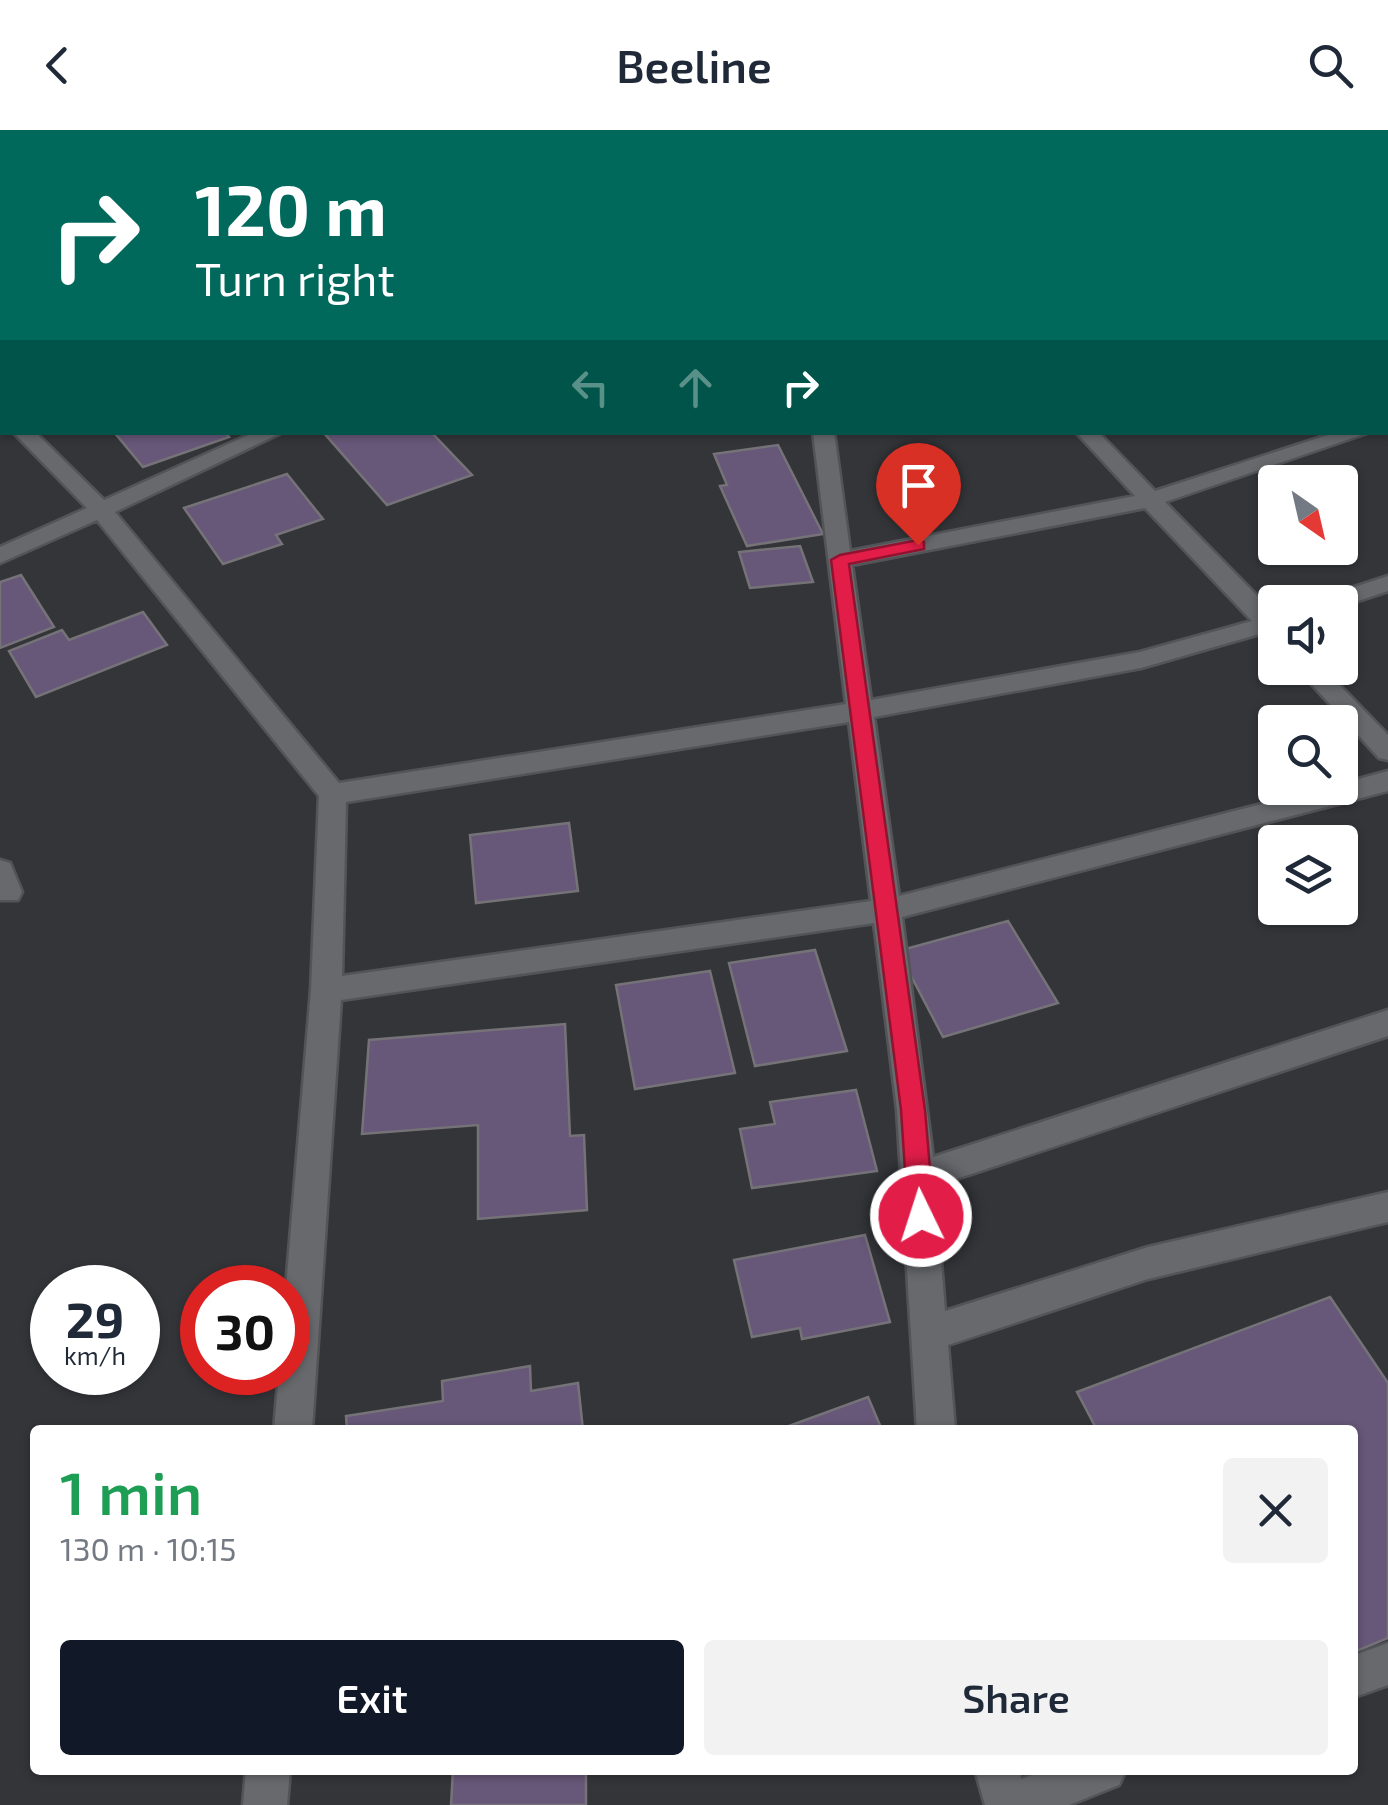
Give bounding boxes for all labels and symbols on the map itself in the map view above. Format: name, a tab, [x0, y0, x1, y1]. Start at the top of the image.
pin	[876, 443, 961, 546]
north arrow	[1258, 465, 1358, 565]
position arrow	[869, 1164, 973, 1268]
speed limit sign: 30	[180, 1265, 310, 1395]

